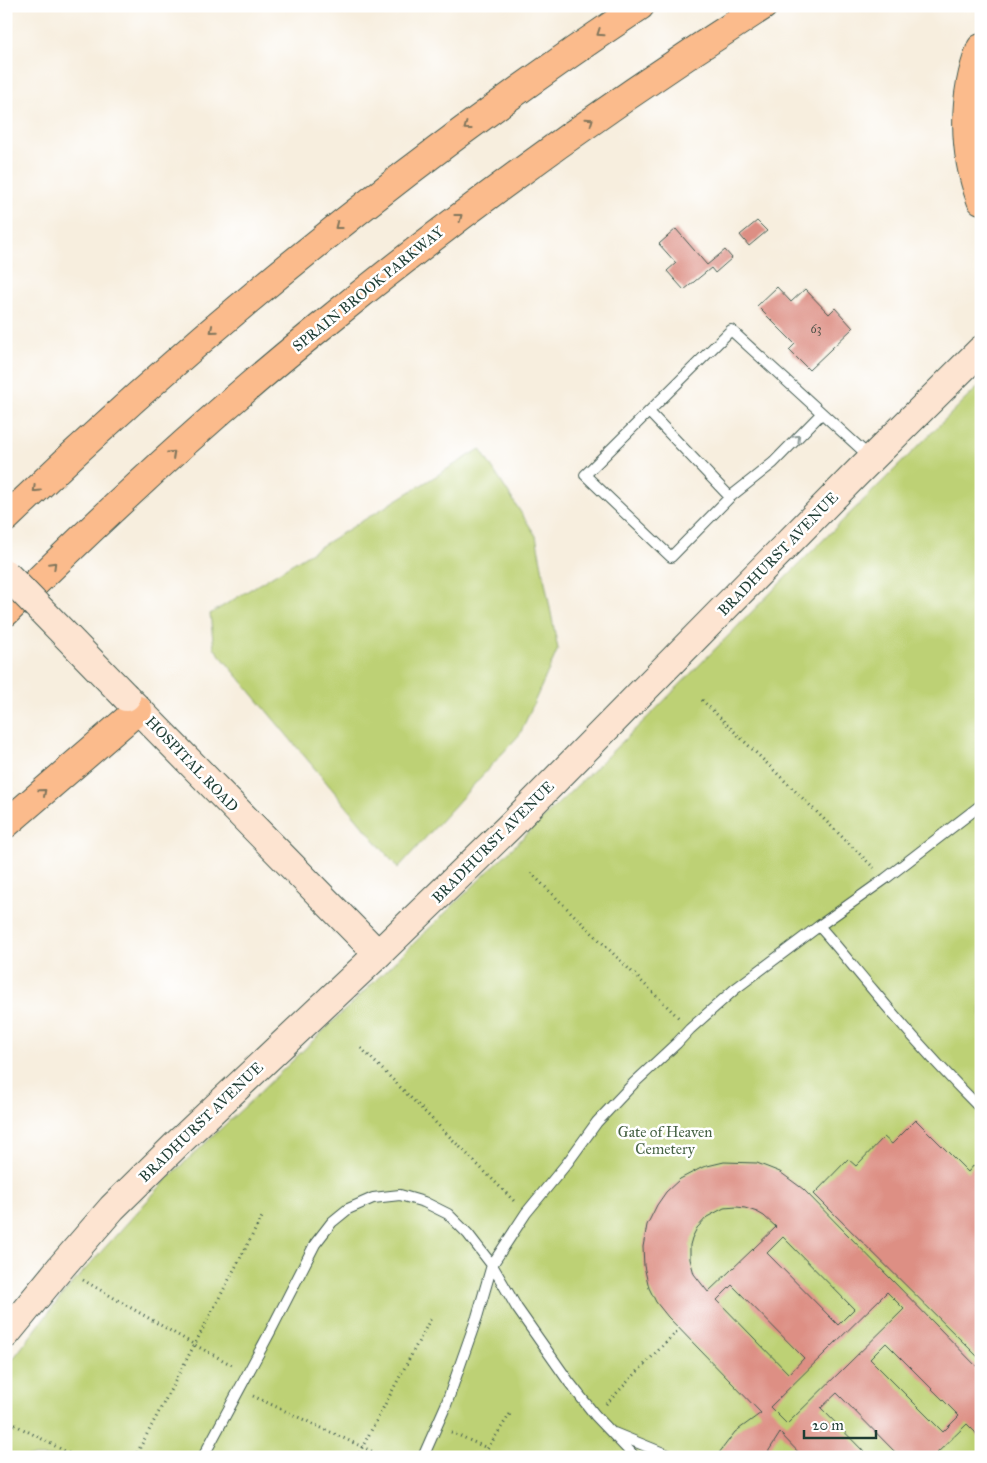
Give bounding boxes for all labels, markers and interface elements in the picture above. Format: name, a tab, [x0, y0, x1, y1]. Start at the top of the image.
one-way arrow	[596, 27, 605, 36]
one-way arrow	[585, 118, 594, 127]
one-way arrow	[464, 122, 473, 130]
one-way arrow	[453, 214, 463, 223]
one-way arrow	[335, 221, 344, 229]
street label: SPRAIN BROOK PARKWAY	[289, 222, 447, 355]
house number: 63	[811, 322, 822, 336]
one-way arrow	[210, 324, 219, 332]
one-way arrow	[792, 435, 801, 444]
one-way arrow	[167, 451, 176, 460]
one-way arrow	[33, 483, 42, 492]
street label: BRADHURST AVENUE	[714, 488, 842, 620]
one-way arrow	[47, 562, 56, 571]
street label: HOSPITAL ROAD	[142, 713, 242, 816]
street label: BRADHURST AVENUE	[428, 777, 558, 907]
one-way arrow	[37, 790, 46, 798]
street label: BRADHURST AVENUE	[135, 1058, 267, 1186]
park label: Gate of Heaven Cemetery	[618, 1123, 712, 1158]
scale bar	[804, 1408, 877, 1440]
text: 20 m	[812, 1416, 844, 1434]

